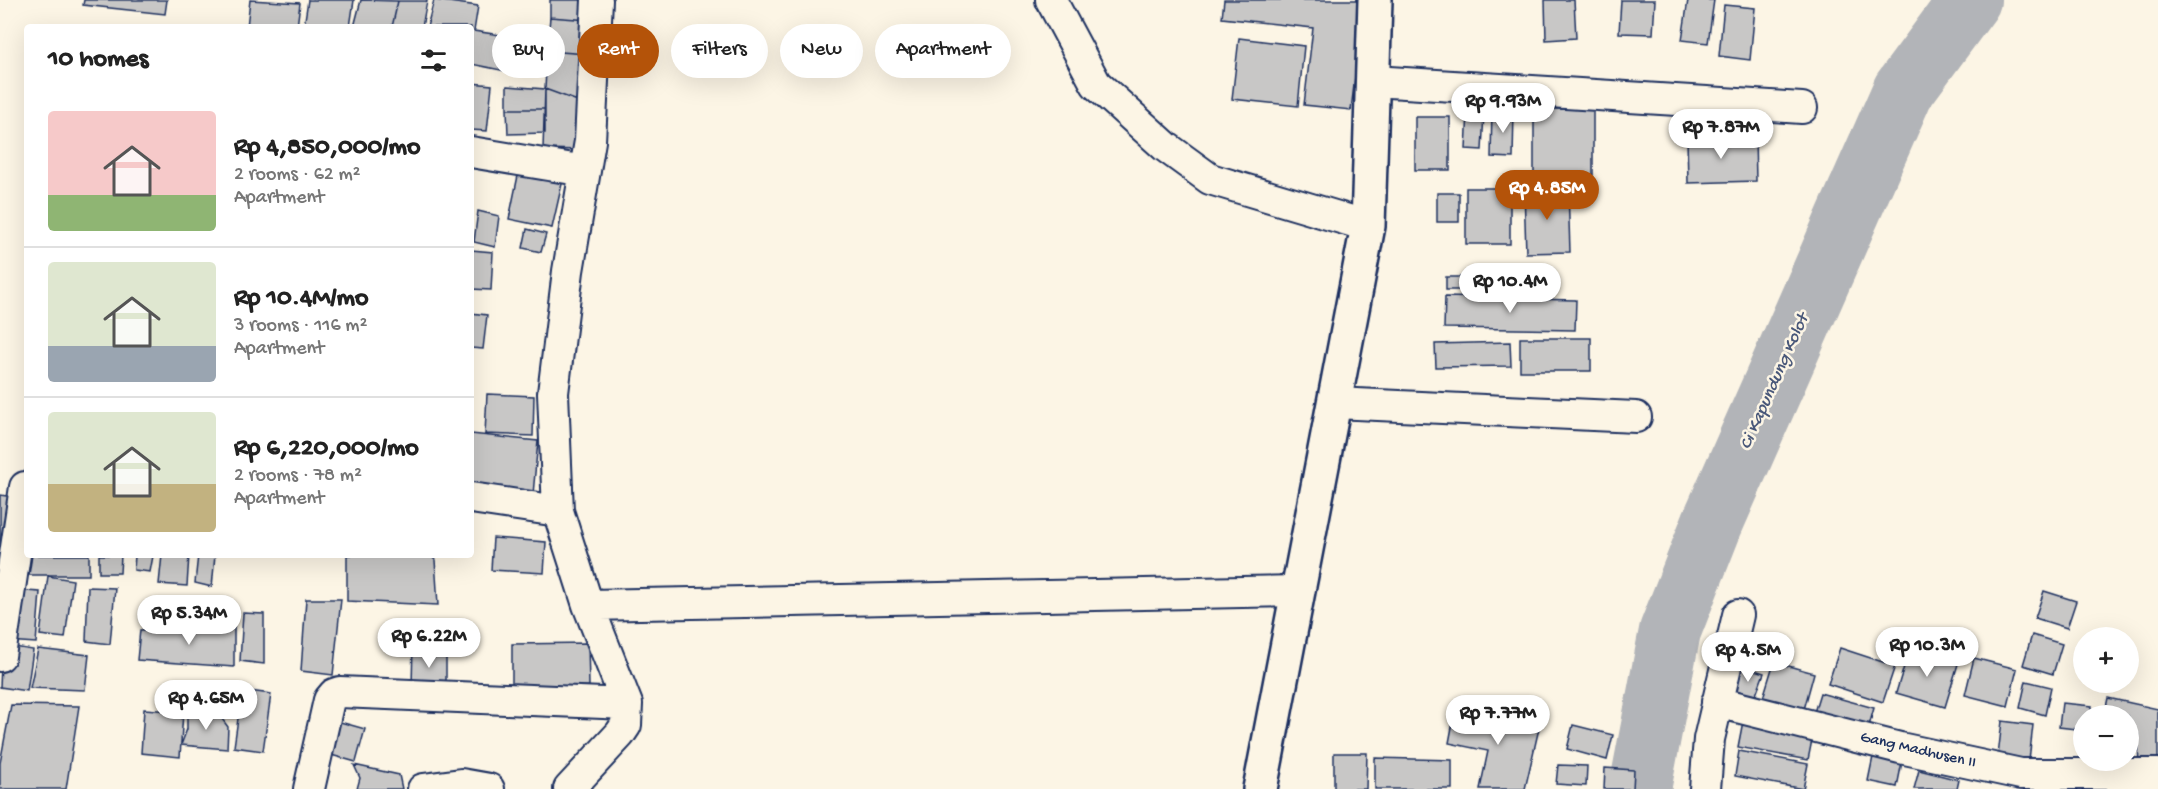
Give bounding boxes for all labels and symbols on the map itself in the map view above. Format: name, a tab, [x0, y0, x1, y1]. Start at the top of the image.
pin: Rp 9.93M	[1441, 83, 1565, 134]
pin: Rp 7.87M	[1659, 109, 1783, 160]
pin: Rp 4.85M	[1485, 170, 1609, 221]
pin: Rp 10.4M	[1448, 263, 1572, 314]
water label: Ci Kapundung Kolot	[1736, 308, 1816, 453]
pin: Rp 5.34M	[127, 595, 251, 646]
pin: Rp 6.22M	[367, 618, 491, 669]
pin: Rp 10.3M	[1865, 627, 1989, 678]
pin: Rp 4.5M	[1693, 632, 1803, 683]
pin: Rp 4.65M	[144, 680, 268, 731]
pin: Rp 7.77M	[1436, 695, 1560, 746]
street label: Gang Madhusen II	[1858, 728, 1978, 774]

